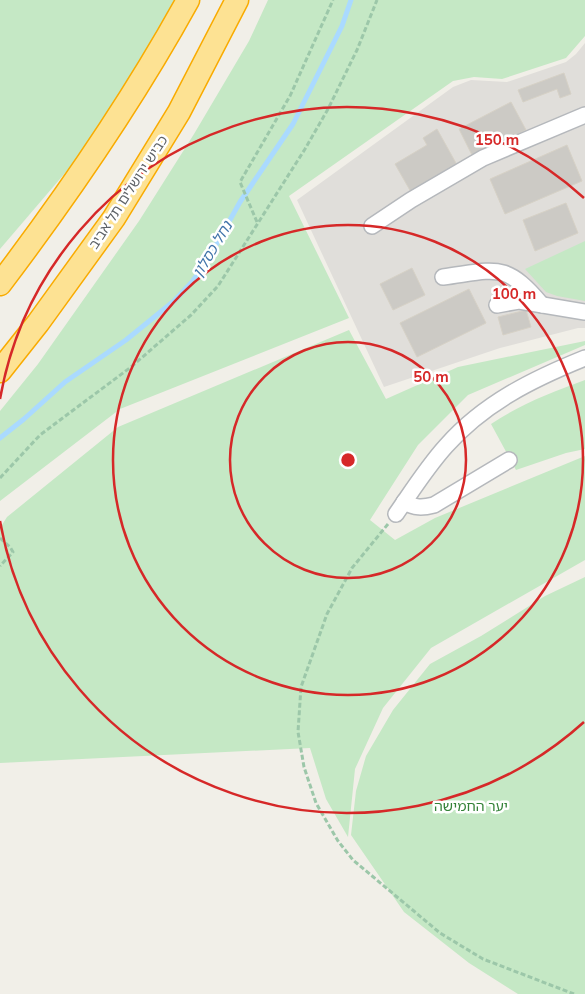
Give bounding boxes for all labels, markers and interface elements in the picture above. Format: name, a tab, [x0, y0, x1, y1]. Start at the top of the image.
text: 150 m	[475, 130, 519, 149]
street label: כביש ירושלים תל אביב	[85, 132, 171, 252]
water label: נחל כסלון	[188, 217, 237, 280]
text: 100 m	[492, 284, 536, 303]
text: 50 m	[413, 367, 449, 386]
centre of rings	[339, 451, 357, 469]
park label: יער החמישה	[434, 797, 508, 815]

